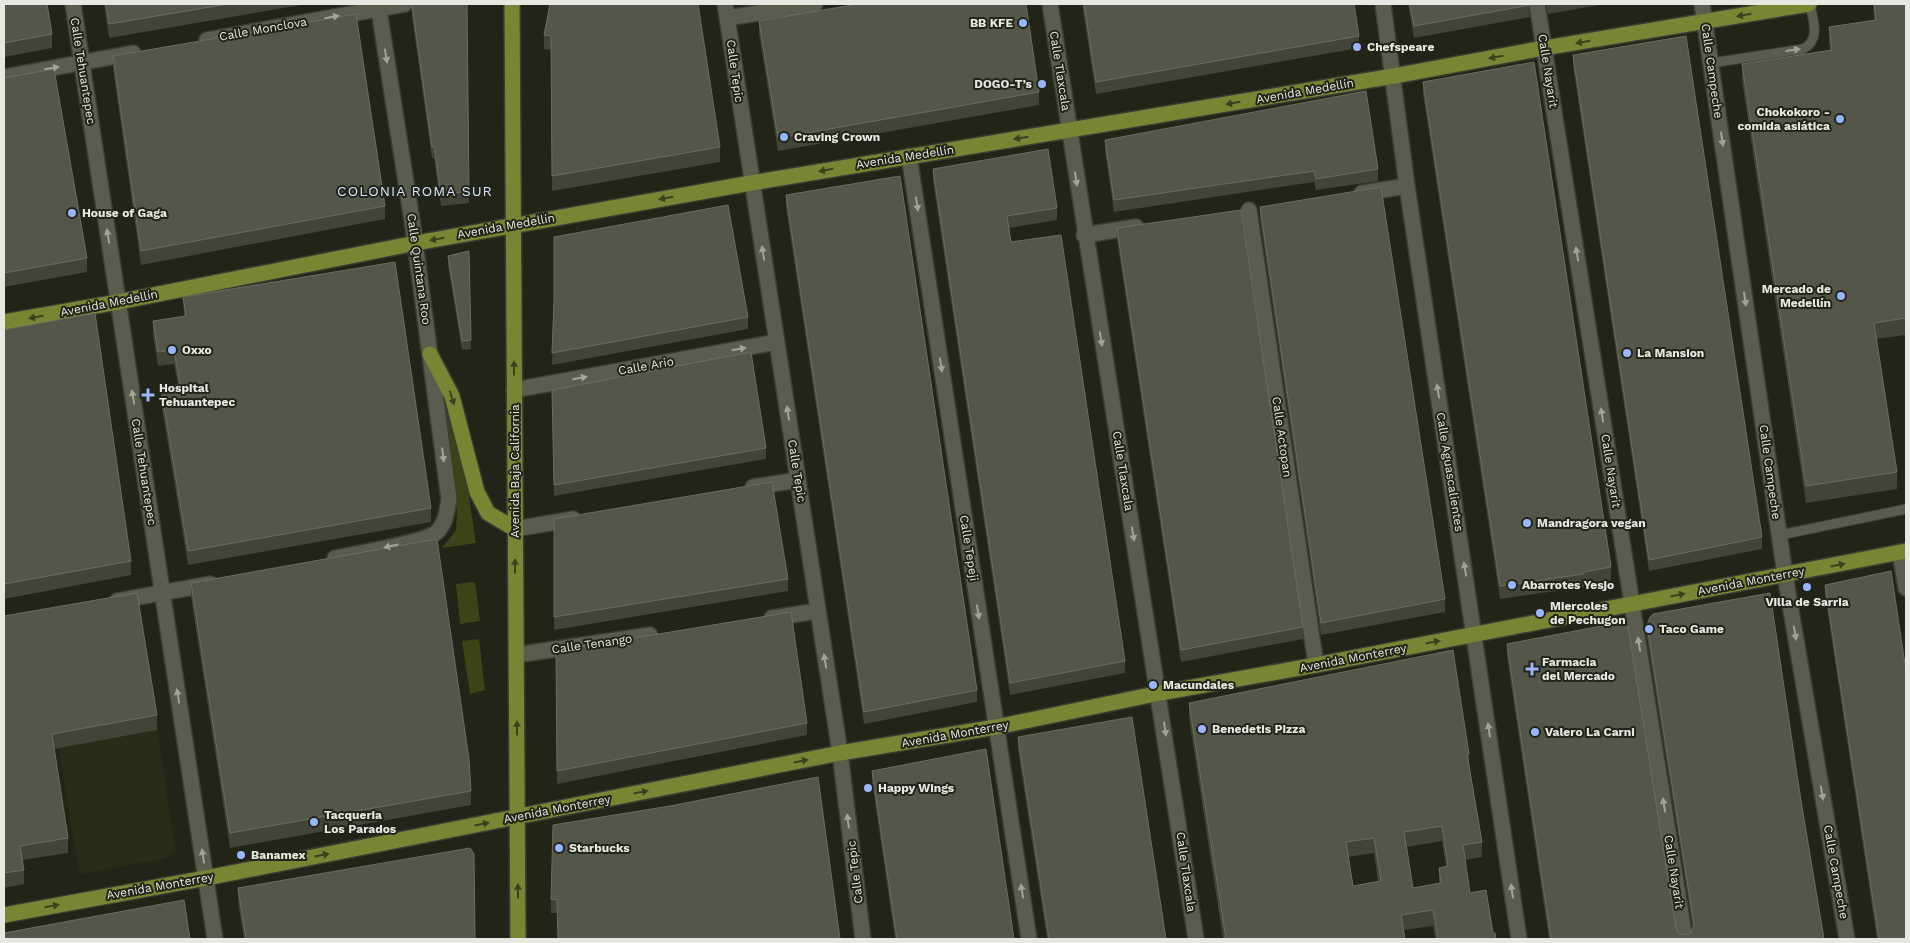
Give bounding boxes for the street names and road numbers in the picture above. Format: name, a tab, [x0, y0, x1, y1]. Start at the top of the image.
street label: Calle Monclova	[218, 14, 308, 44]
street label: Calle Tehuantepec	[68, 17, 98, 126]
street label: Calle Campeche	[1698, 23, 1726, 119]
street label: Calle Tlaxcala	[1047, 30, 1073, 112]
street label: Calle Nayarit	[1535, 33, 1561, 109]
street label: Calle Tepic	[724, 39, 746, 104]
street label: Avenida Medellín	[1255, 76, 1355, 106]
street label: Avenida Medellín	[855, 142, 955, 172]
street label: Avenida Medellín	[456, 211, 556, 241]
street label: Calle Quintana Roo	[404, 212, 434, 326]
street label: Avenida Medellín	[59, 287, 159, 319]
street label: Calle Ario	[617, 354, 675, 378]
street label: Calle Actopan	[1269, 396, 1295, 478]
street label: Avenida Baja California	[508, 404, 522, 538]
street label: Calle Aguascalientes	[1434, 411, 1466, 533]
street label: Calle Tehuantepec	[129, 418, 159, 527]
street label: Calle Campeche	[1756, 424, 1784, 520]
street label: Calle Tlaxcala	[1110, 430, 1136, 512]
street label: Calle Nayarit	[1598, 433, 1624, 509]
street label: Calle Tepic	[785, 439, 809, 504]
street label: Calle Tepeji	[957, 514, 981, 582]
street label: Avenida Monterrey	[1696, 564, 1806, 598]
street label: Calle Tenango	[551, 631, 633, 657]
street label: Avenida Monterrey	[1298, 641, 1408, 675]
street label: Avenida Monterrey	[900, 718, 1010, 750]
street label: Avenida Monterrey	[502, 792, 612, 826]
street label: Calle Campeche	[1821, 824, 1851, 920]
street label: Calle Tlaxcala	[1173, 831, 1199, 913]
street label: Calle Nayarit	[1661, 834, 1687, 910]
street label: Calle Tepic	[844, 839, 866, 904]
street label: Avenida Monterrey	[105, 870, 215, 902]

